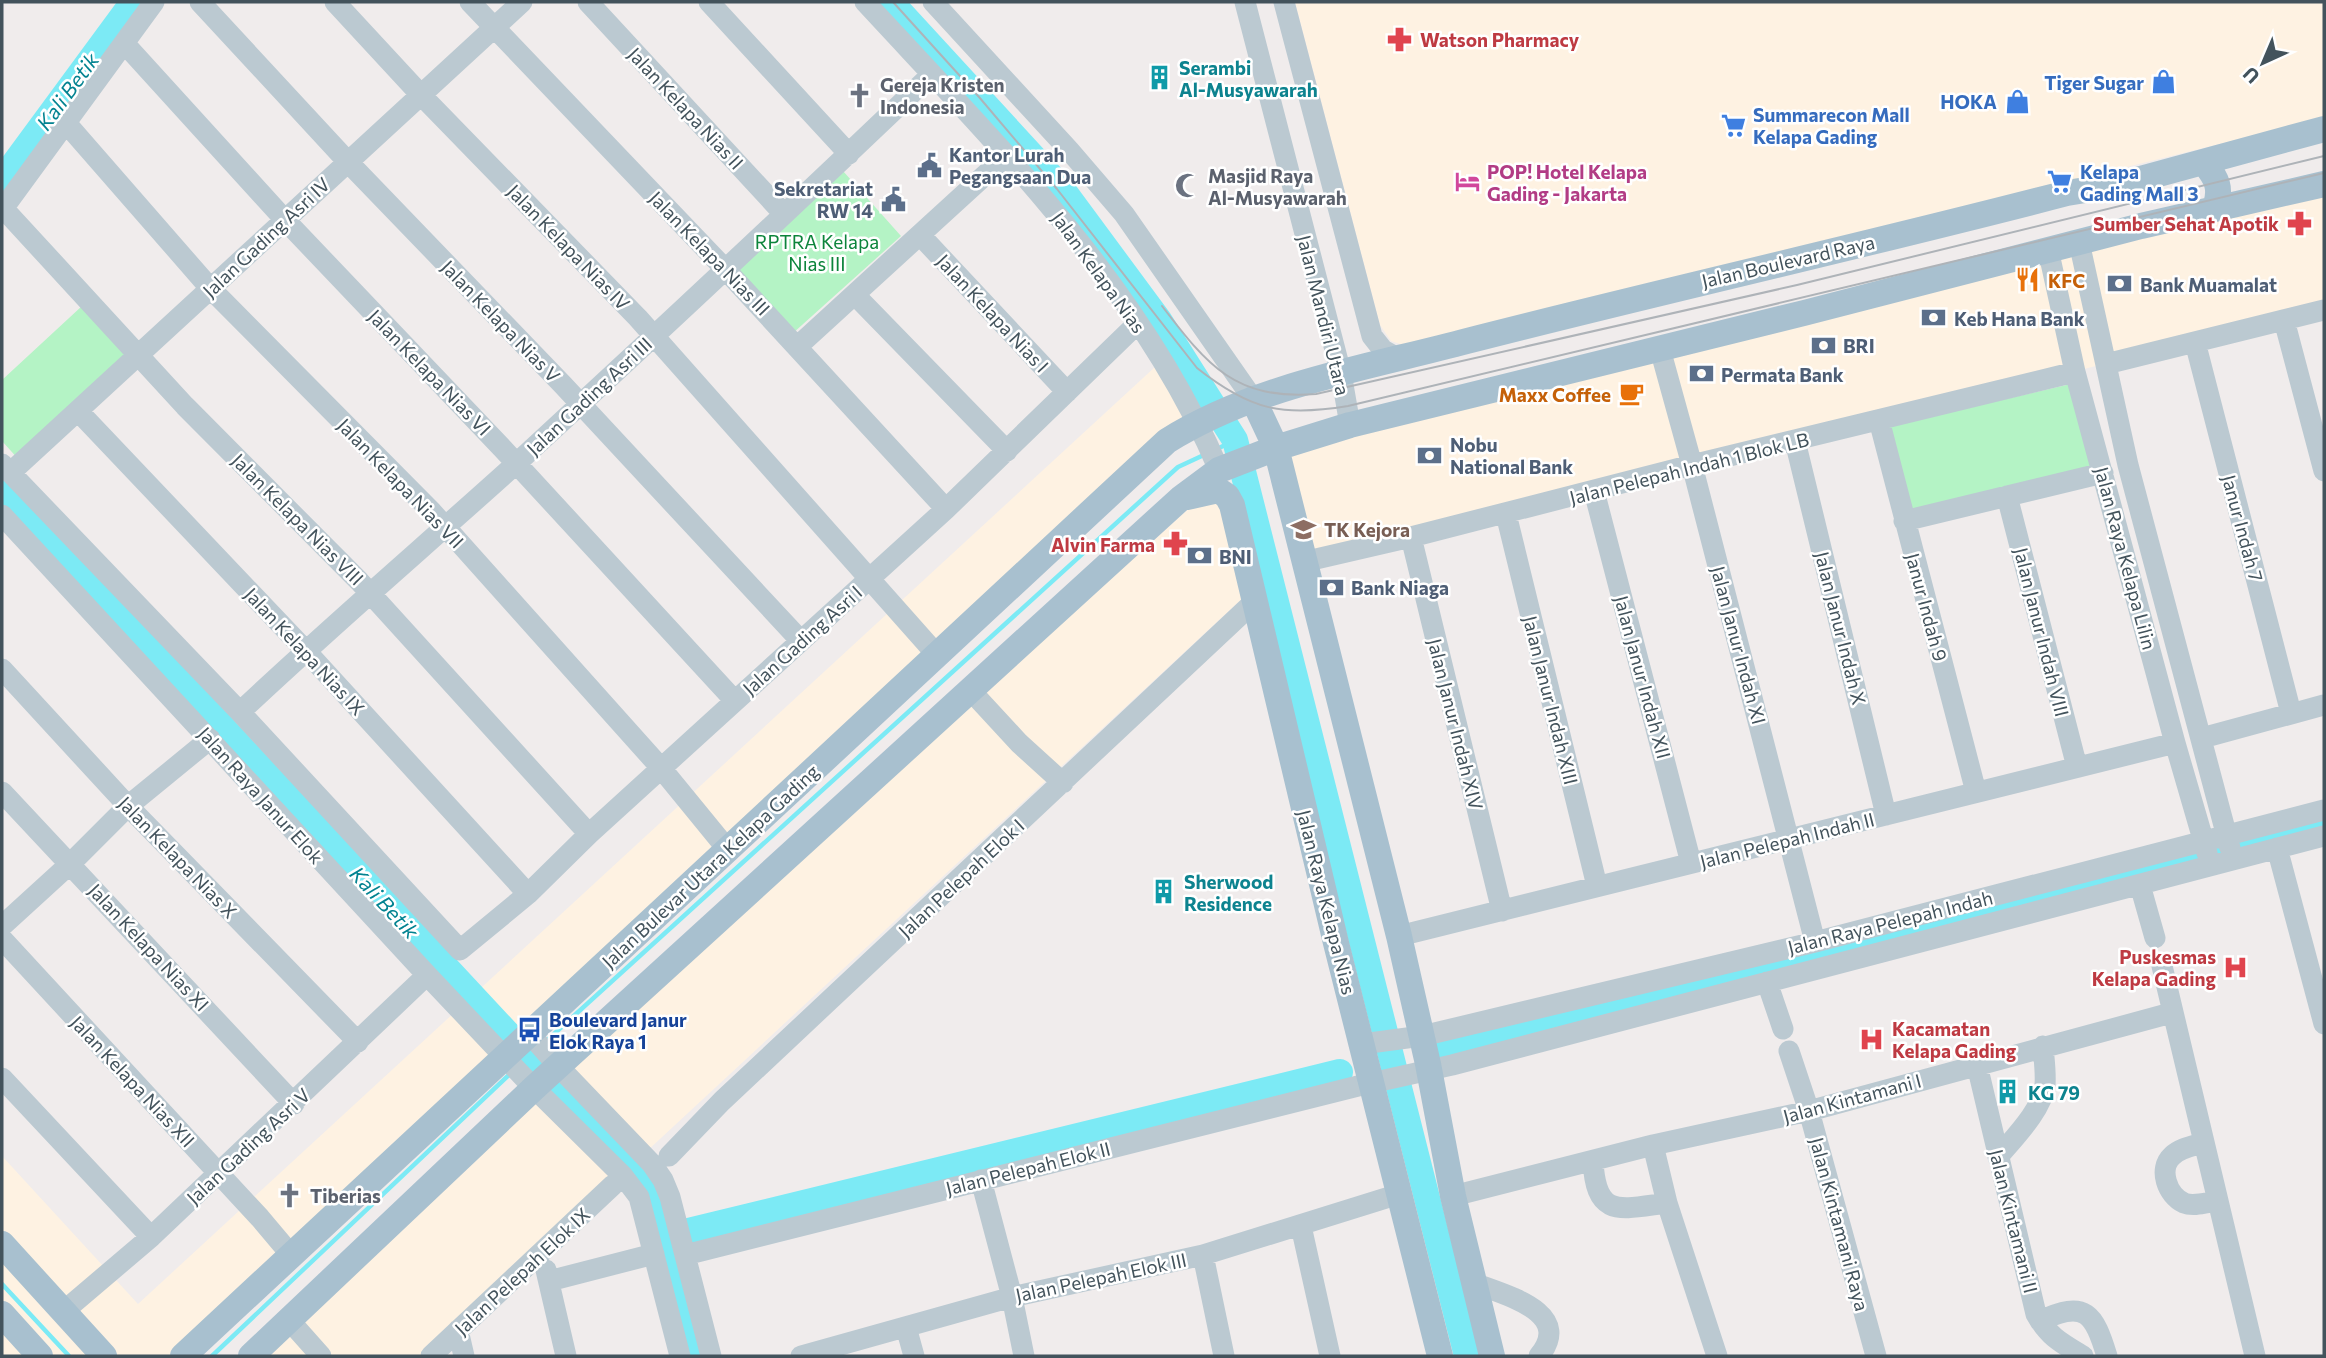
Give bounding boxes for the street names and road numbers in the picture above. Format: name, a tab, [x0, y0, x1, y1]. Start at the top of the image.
street label: Jalan Kelapa Nias II	[624, 42, 748, 174]
street label: Jalan Gading Asri IV	[198, 172, 334, 302]
street label: Jalan Kelapa Nias IV	[503, 179, 635, 315]
street label: Jalan Kelapa Nias III	[645, 186, 775, 320]
street label: Jalan Kelapa Nias	[1047, 207, 1151, 337]
street label: Jalan Boulevard Raya	[1699, 230, 1877, 292]
street label: Jalan Mandiri Utara	[1293, 232, 1355, 398]
street label: Jalan Kelapa Nias I	[932, 249, 1054, 377]
street label: Jalan Kelapa Nias V	[437, 255, 565, 387]
street label: Jalan Kelapa Nias VI	[364, 304, 496, 440]
street label: Jalan Gading Asri III	[522, 332, 656, 460]
street label: Jalan Kelapa Nias VII	[333, 413, 469, 553]
street label: Jalan Pelepah Indah 1 Blok LB	[1567, 427, 1811, 509]
street label: Jalan Kelapa Nias VIII	[227, 448, 369, 590]
street label: Jalan Raya Kelapa Lilin	[2091, 464, 2161, 652]
street label: Janur Indah 7	[2218, 472, 2268, 584]
street label: Jalan Janur Indah VIII	[2010, 545, 2074, 719]
street label: Jalan Janur Indah X	[1811, 549, 1871, 707]
street label: Janur Indah 9	[1901, 550, 1953, 664]
street label: Jalan Janur Indah XI	[1707, 563, 1771, 727]
street label: Jalan Gading Asri I	[738, 580, 866, 700]
street label: Jalan Kelapa Nias IX	[240, 582, 370, 720]
street label: Jalan Janur Indah XII	[1610, 593, 1676, 761]
street label: Jalan Janur Indah XIII	[1519, 613, 1583, 787]
street label: Jalan Janur Indah XIV	[1424, 636, 1488, 812]
street label: Jalan Raya Janur Elok	[193, 722, 329, 868]
street label: Jalan Bulevar Utara Kelapa Gading	[597, 759, 823, 973]
street label: Jalan Kelapa Nias X	[114, 791, 242, 923]
street label: Jalan Raya Kelapa Nias	[1293, 807, 1361, 997]
street label: Jalan Pelepah Indah II	[1697, 807, 1877, 873]
street label: Jalan Pelepah Elok I	[893, 814, 1029, 942]
street label: Jalan Kelapa Nias XI	[84, 878, 214, 1016]
street label: Jalan Raya Pelepah Indah	[1785, 885, 1995, 959]
street label: Jalan Kelapa Nias XII	[66, 1010, 200, 1152]
street label: Jalan Kintamani I	[1780, 1068, 1924, 1128]
street label: Jalan Gading Asri V	[182, 1083, 314, 1209]
street label: Jalan Kintamani Raya	[1806, 1135, 1874, 1313]
street label: Jalan Pelepah Elok II	[943, 1136, 1113, 1200]
street label: Jalan Kintamani II	[1985, 1147, 2043, 1295]
street label: Jalan Pelepah Elok IX	[450, 1202, 594, 1340]
street label: Jalan Pelepah Elok III	[1013, 1248, 1189, 1306]

